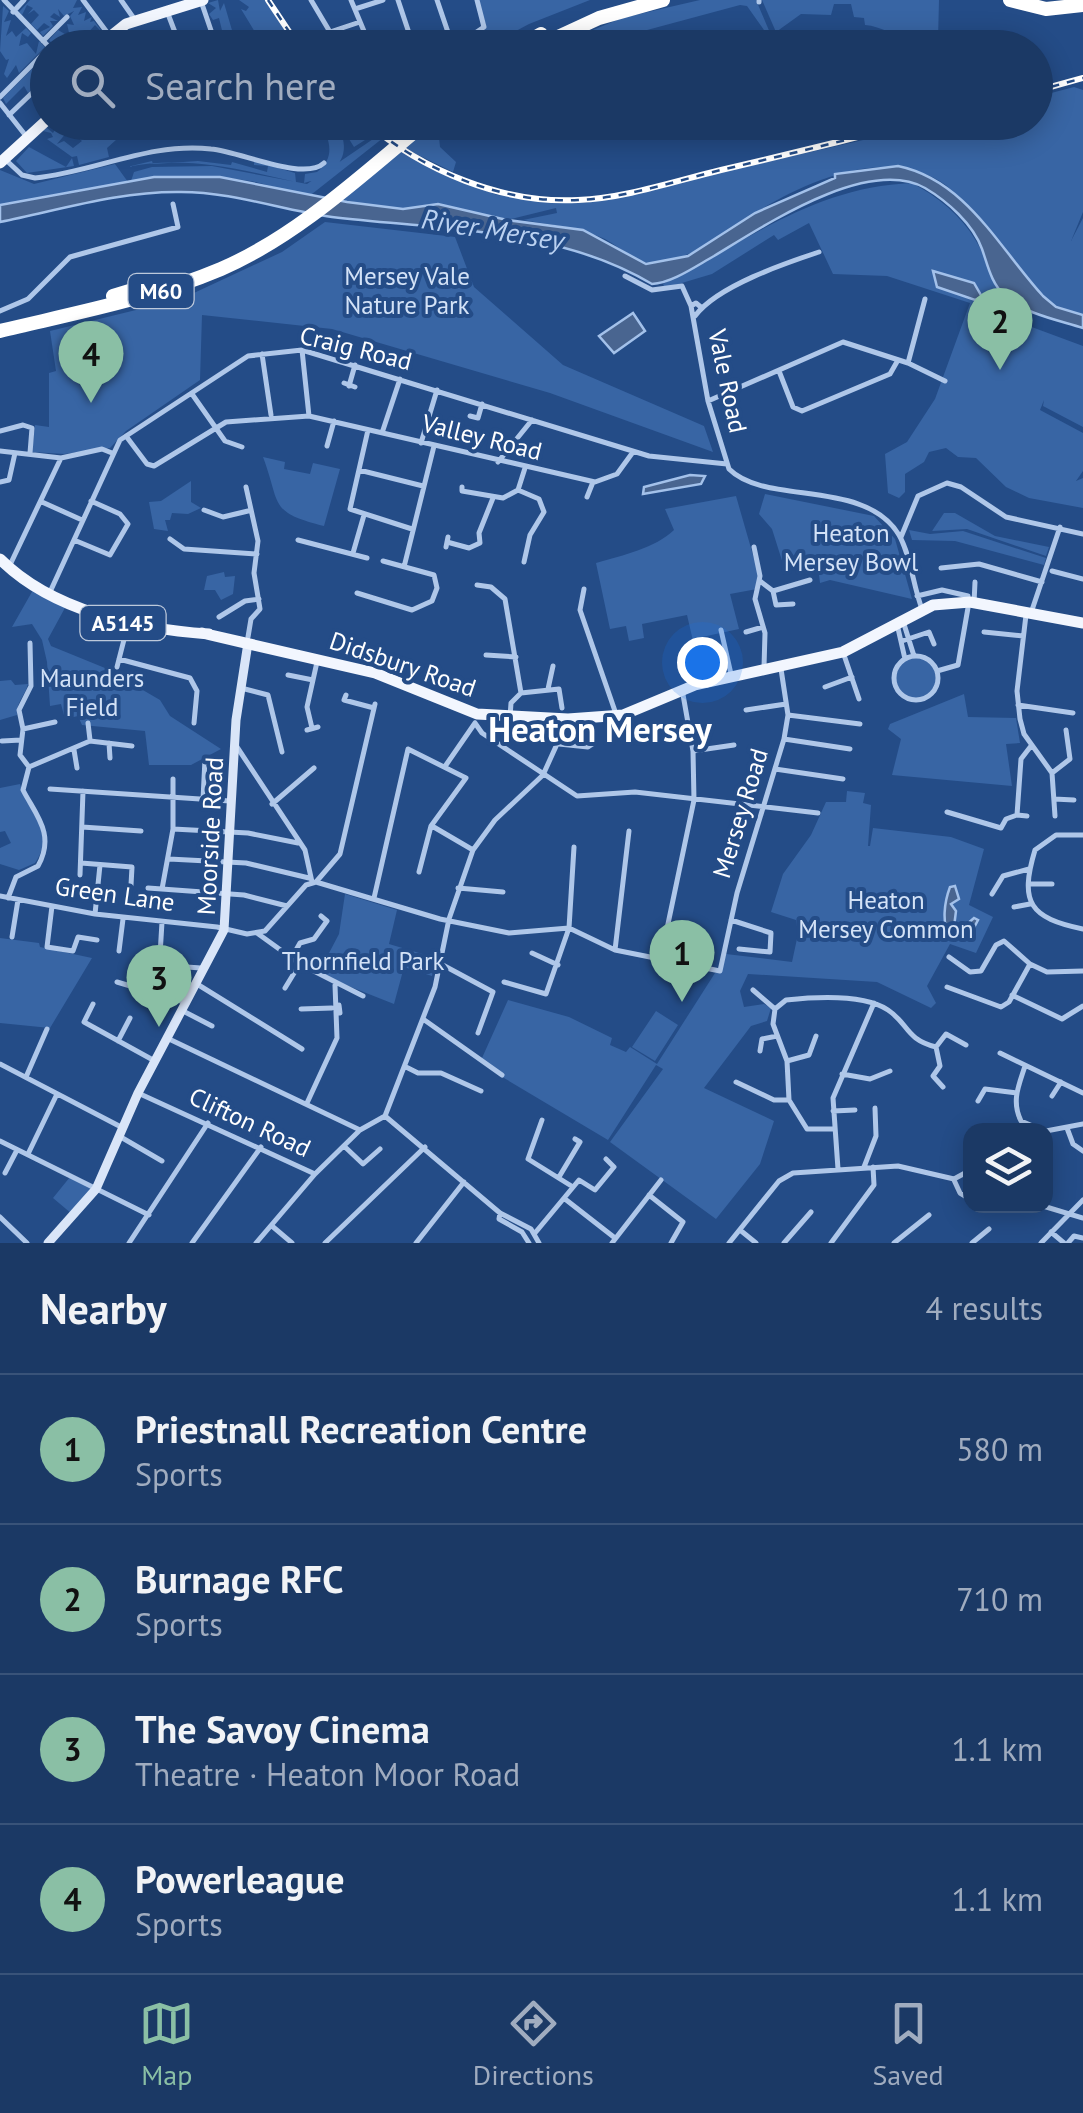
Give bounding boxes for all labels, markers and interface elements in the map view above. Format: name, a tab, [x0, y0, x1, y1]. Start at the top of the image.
search box	[30, 30, 1053, 140]
icon: search	[65, 58, 120, 113]
text: Search here	[145, 61, 337, 110]
water label: River Mersey	[419, 199, 569, 259]
park label: Mersey Vale Nature Park	[344, 260, 470, 321]
road number: M60	[128, 274, 194, 308]
pin: 2	[968, 288, 1032, 370]
street label: Craig Road	[297, 319, 415, 377]
pin: 4	[58, 320, 124, 403]
street label: Vale Road	[701, 325, 755, 436]
street label: Valley Road	[418, 406, 545, 467]
park label: Heaton Mersey Bowl	[784, 517, 919, 578]
road number: A5145	[80, 606, 166, 640]
street label: Didsbury Road	[326, 624, 480, 704]
your location	[677, 637, 728, 688]
park label: Maunders Field	[40, 662, 144, 723]
district label: Heaton Mersey	[488, 706, 713, 752]
street label: Mersey Road	[705, 744, 775, 882]
street label: Moorside Road	[190, 756, 230, 916]
street label: Green Lane	[53, 870, 177, 918]
park label: Heaton Mersey Common	[798, 884, 974, 945]
pin: 1	[650, 920, 714, 1002]
pin: 3	[126, 944, 192, 1027]
park label: Thornfield Park	[282, 945, 444, 977]
street label: Clifton Road	[184, 1080, 316, 1164]
map controls	[963, 1123, 1053, 1213]
button: layers	[963, 1123, 1053, 1213]
text: Nearby	[40, 1281, 167, 1336]
text: 4 results	[925, 1287, 1043, 1329]
text: Priestnall Recreation Centre	[135, 1404, 587, 1453]
text: 1	[63, 1428, 82, 1470]
text: 580 m	[956, 1428, 1043, 1470]
text: Sports	[135, 1453, 223, 1495]
text: Burnage RFC	[135, 1554, 344, 1603]
text: 2	[63, 1578, 82, 1620]
text: 710 m	[956, 1578, 1043, 1620]
text: Sports	[135, 1603, 223, 1645]
text: The Savoy Cinema	[135, 1704, 430, 1753]
text: 3	[63, 1728, 82, 1770]
text: 1.1 km	[951, 1728, 1043, 1770]
text: Theatre · Heaton Moor Road	[135, 1753, 520, 1795]
text: Powerleague	[135, 1854, 345, 1903]
text: 4	[63, 1878, 82, 1920]
text: 1.1 km	[951, 1878, 1043, 1920]
text: Sports	[135, 1903, 223, 1945]
tab: Map	[139, 1996, 194, 2093]
tab: Directions	[473, 1996, 594, 2093]
tab: Saved	[872, 1996, 944, 2093]

